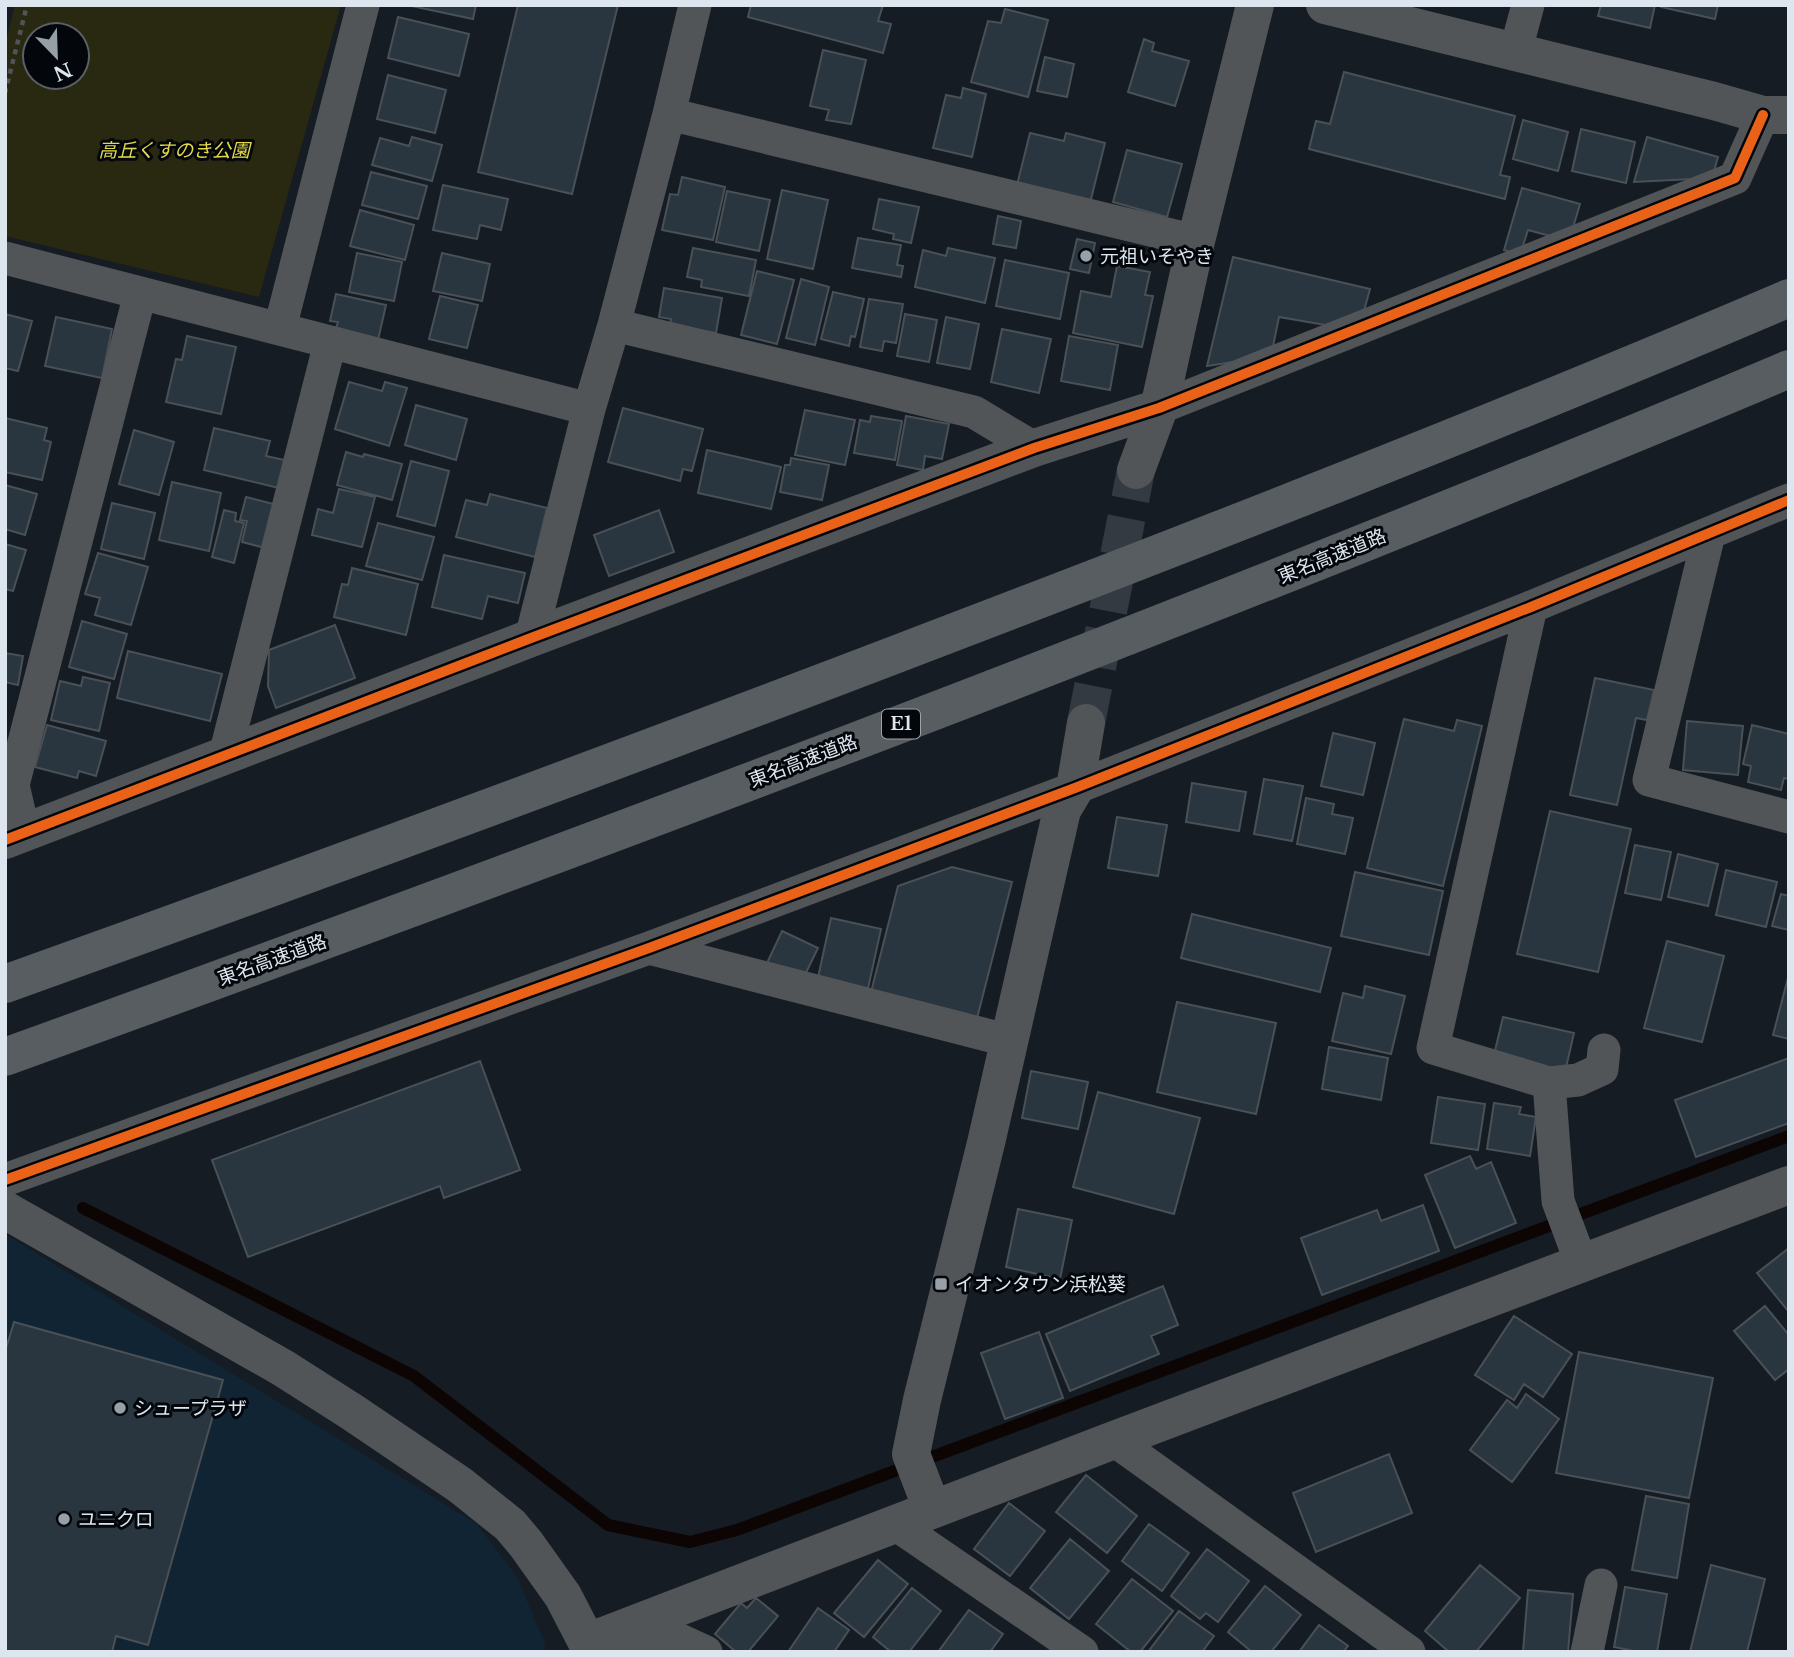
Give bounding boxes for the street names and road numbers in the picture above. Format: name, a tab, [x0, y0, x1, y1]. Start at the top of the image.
street label: 東名高速道路	[1275, 524, 1389, 588]
road number: E1	[882, 710, 920, 738]
street label: 東名高速道路	[746, 730, 860, 792]
street label: 東名高速道路	[214, 930, 330, 990]

